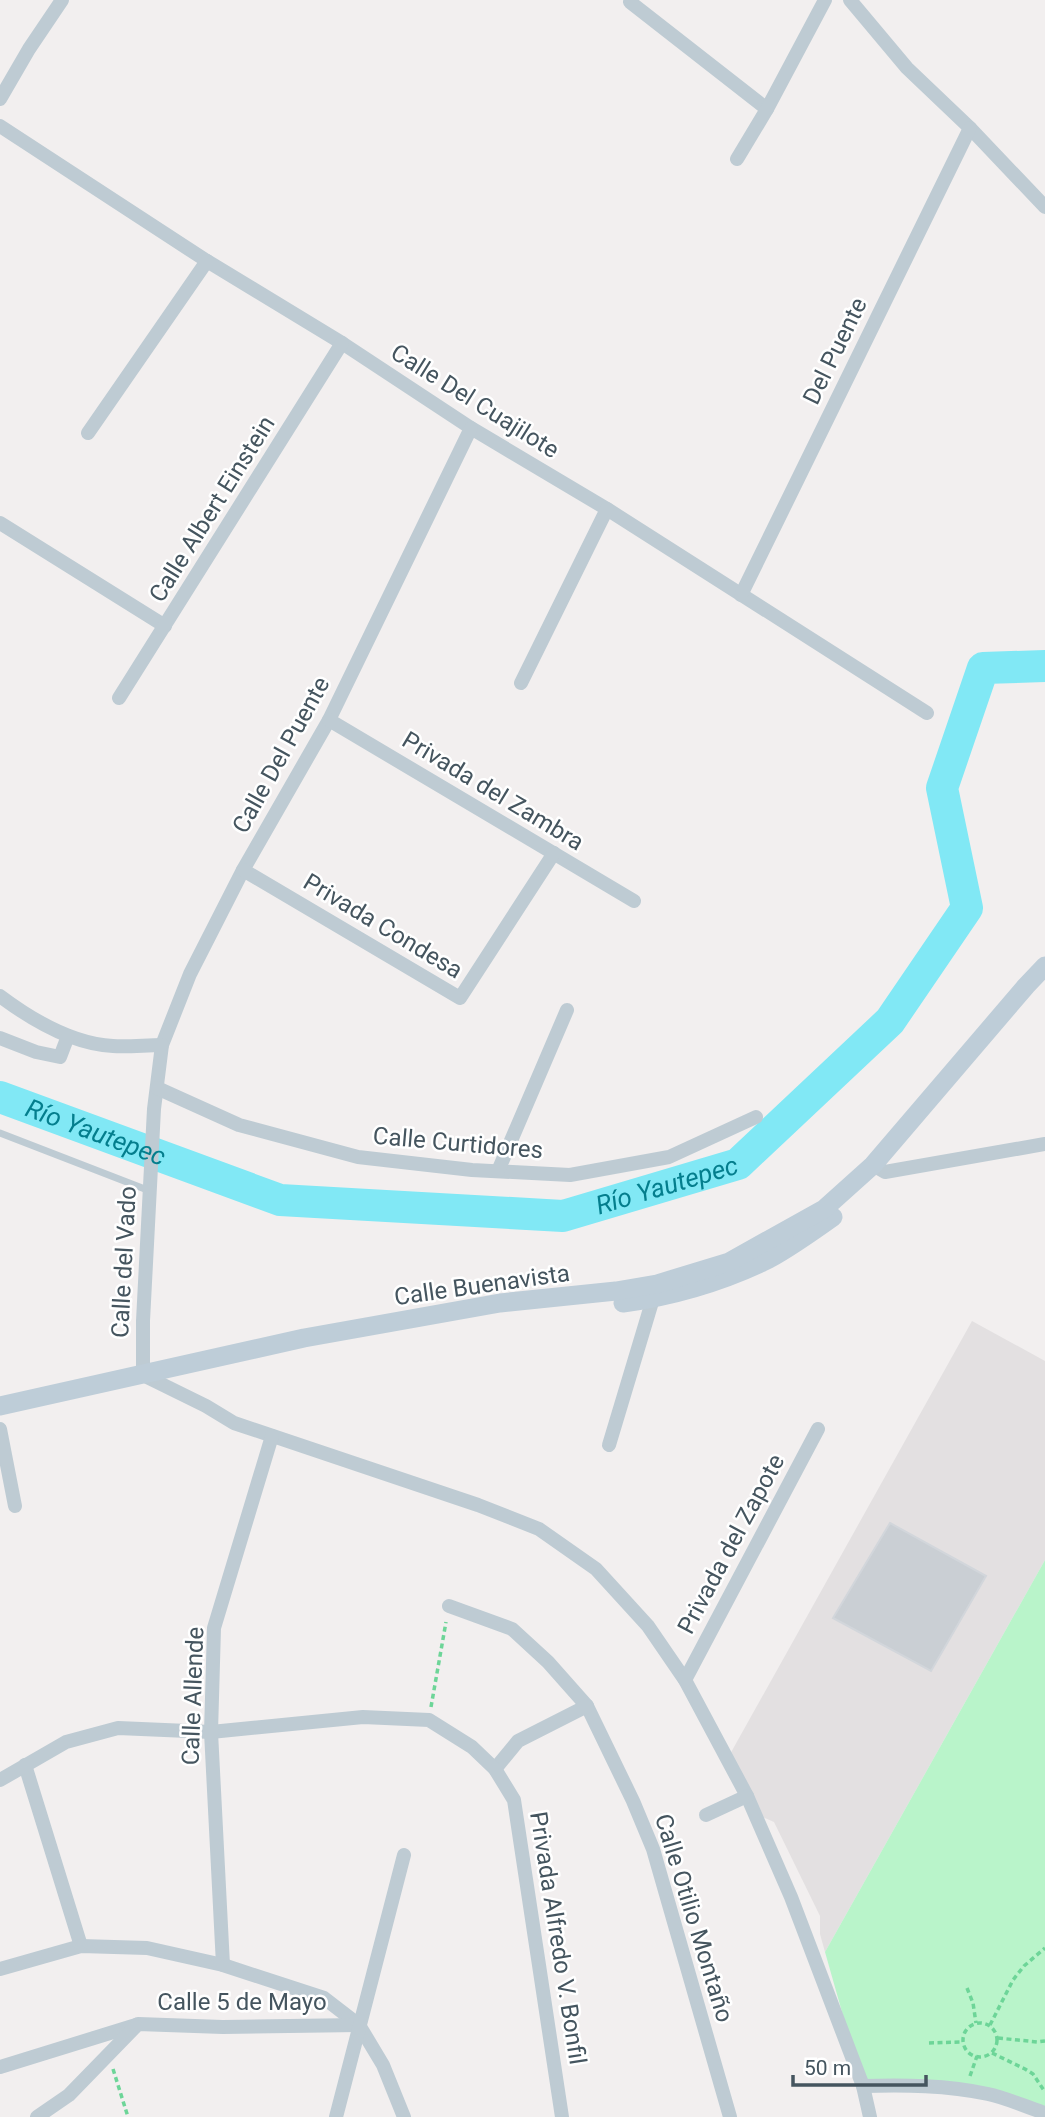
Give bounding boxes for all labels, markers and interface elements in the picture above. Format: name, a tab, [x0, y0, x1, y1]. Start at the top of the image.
street label: Del Puente	[797, 293, 873, 409]
street label: Calle Del Cuajilote	[386, 338, 564, 464]
street label: Calle Albert Einstein	[143, 411, 281, 607]
street label: Calle Del Puente	[227, 672, 335, 838]
street label: Privada del Zambra	[397, 726, 589, 856]
street label: Privada Condesa	[298, 868, 468, 984]
water label: Río Yautepec	[22, 1093, 170, 1172]
street label: Calle Curtidores	[372, 1122, 544, 1164]
water label: Río Yautepec	[592, 1150, 741, 1220]
street label: Calle del Vado	[106, 1185, 142, 1339]
street label: Calle Buenavista	[392, 1259, 572, 1311]
street label: Privada del Zapote	[672, 1449, 790, 1639]
street label: Calle Allende	[177, 1626, 209, 1766]
street label: Privada Alfredo V. Bonfil	[524, 1810, 592, 2066]
street label: Calle Otilio Montaño	[649, 1810, 739, 2026]
street label: Calle 5 de Mayo	[157, 1988, 327, 2016]
scale bar	[793, 2044, 926, 2088]
text: 50 m	[804, 2056, 851, 2080]

